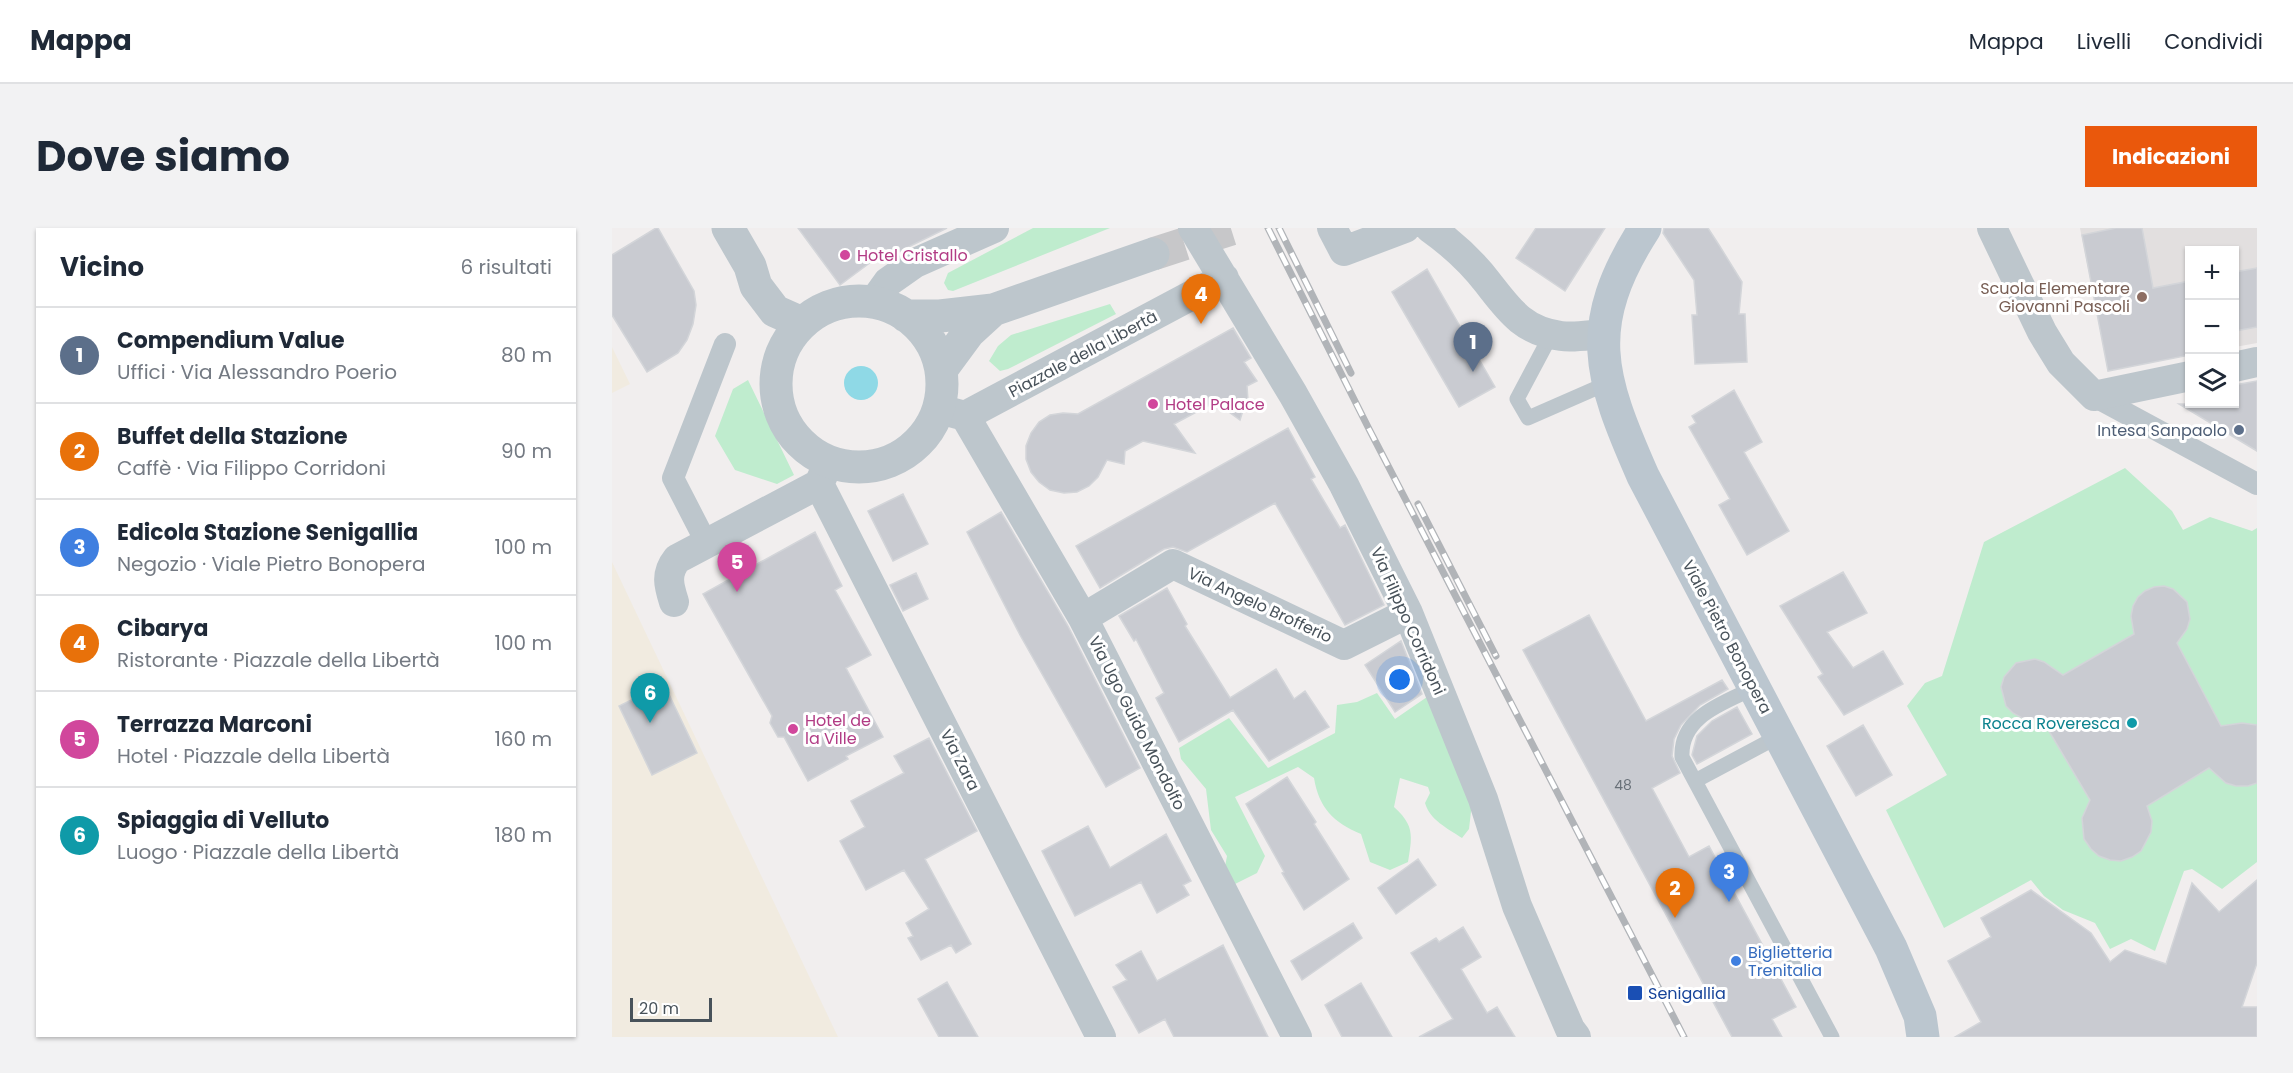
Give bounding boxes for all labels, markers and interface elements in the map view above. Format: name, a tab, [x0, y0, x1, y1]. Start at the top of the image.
text: Mappa	[30, 21, 132, 60]
text: Mappa	[1969, 27, 2044, 56]
text: Livelli	[2077, 27, 2131, 56]
text: Condividi	[2164, 27, 2263, 56]
button: Indicazioni	[2085, 126, 2257, 187]
text: Dove siamo	[36, 127, 290, 186]
place label: Hotel Cristallo	[857, 244, 968, 267]
map controls	[2185, 246, 2239, 408]
button: +	[2185, 246, 2239, 300]
marker: Hotel Cristallo	[838, 248, 852, 262]
text: Vicino	[60, 249, 144, 285]
text: 6 risultati	[460, 253, 552, 281]
pin: 4	[1182, 274, 1220, 324]
place label: Scuola Elementare Giovanni Pascoli	[1980, 277, 2130, 318]
marker: Scuola Elementare Giovanni Pascoli	[2135, 290, 2149, 304]
button: −	[2185, 300, 2239, 354]
street label: Piazzale della Libertà	[1005, 305, 1161, 403]
pin: 1	[1454, 322, 1492, 372]
text: Compendium Value	[117, 325, 344, 356]
text: 1	[76, 341, 83, 369]
text: 80 m	[501, 341, 552, 369]
button: layers	[2185, 354, 2239, 408]
text: Uffici · Via Alessandro Poerio	[117, 358, 397, 386]
place label: Hotel Palace	[1165, 393, 1265, 416]
marker: Hotel Palace	[1146, 397, 1160, 411]
place label: Intesa Sanpaolo	[2097, 419, 2227, 442]
text: Buffet della Stazione	[117, 421, 348, 452]
marker: Intesa Sanpaolo	[2232, 423, 2246, 437]
text: 2	[74, 437, 85, 465]
text: 90 m	[501, 437, 552, 465]
text: Caffè · Via Filippo Corridoni	[117, 454, 386, 482]
text: Edicola Stazione Senigallia	[117, 517, 418, 548]
text: 3	[73, 533, 86, 561]
text: 100 m	[495, 533, 552, 561]
pin: 5	[718, 542, 756, 592]
street label: Via Filippo Corridoni	[1365, 543, 1451, 699]
text: Negozio · Viale Pietro Bonopera	[117, 550, 425, 578]
street label: Viale Pietro Bonopera	[1677, 556, 1777, 718]
street label: Via Angelo Brofferio	[1184, 561, 1336, 649]
text: Cibarya	[117, 613, 208, 644]
text: 4	[73, 629, 86, 657]
text: 100 m	[495, 629, 552, 657]
street label: Via Ugo Guido Mondolfo	[1083, 632, 1191, 814]
text: Ristorante · Piazzale della Libertà	[117, 646, 440, 674]
your location	[1385, 665, 1414, 694]
pin: 6	[630, 674, 669, 723]
text: Terrazza Marconi	[117, 709, 312, 740]
place label: Hotel de la Ville	[805, 709, 871, 750]
place label: Rocca Roveresca	[1982, 712, 2120, 735]
marker: Rocca Roveresca	[2125, 716, 2139, 730]
marker: Hotel de la Ville	[786, 722, 800, 736]
text: 5	[73, 725, 86, 753]
text: 160 m	[494, 725, 552, 753]
street label: Via Zara	[935, 725, 985, 795]
text: Hotel · Piazzale della Libertà	[117, 742, 390, 770]
house number: 48	[1614, 775, 1632, 795]
text: Spiaggia di Velluto	[117, 805, 329, 836]
text: 6	[73, 821, 86, 849]
text: 180 m	[494, 821, 552, 849]
text: Luogo · Piazzale della Libertà	[117, 838, 399, 866]
pin: 3	[1710, 852, 1748, 902]
pin: 2	[1656, 868, 1694, 918]
place label: Biglietteria Trenitalia	[1748, 941, 1833, 982]
marker: Biglietteria Trenitalia	[1729, 954, 1743, 968]
place label: Senigallia	[1648, 982, 1726, 1005]
marker: Senigallia	[1626, 984, 1644, 1002]
scale bar	[630, 995, 712, 1022]
text: 20 m	[639, 997, 679, 1020]

